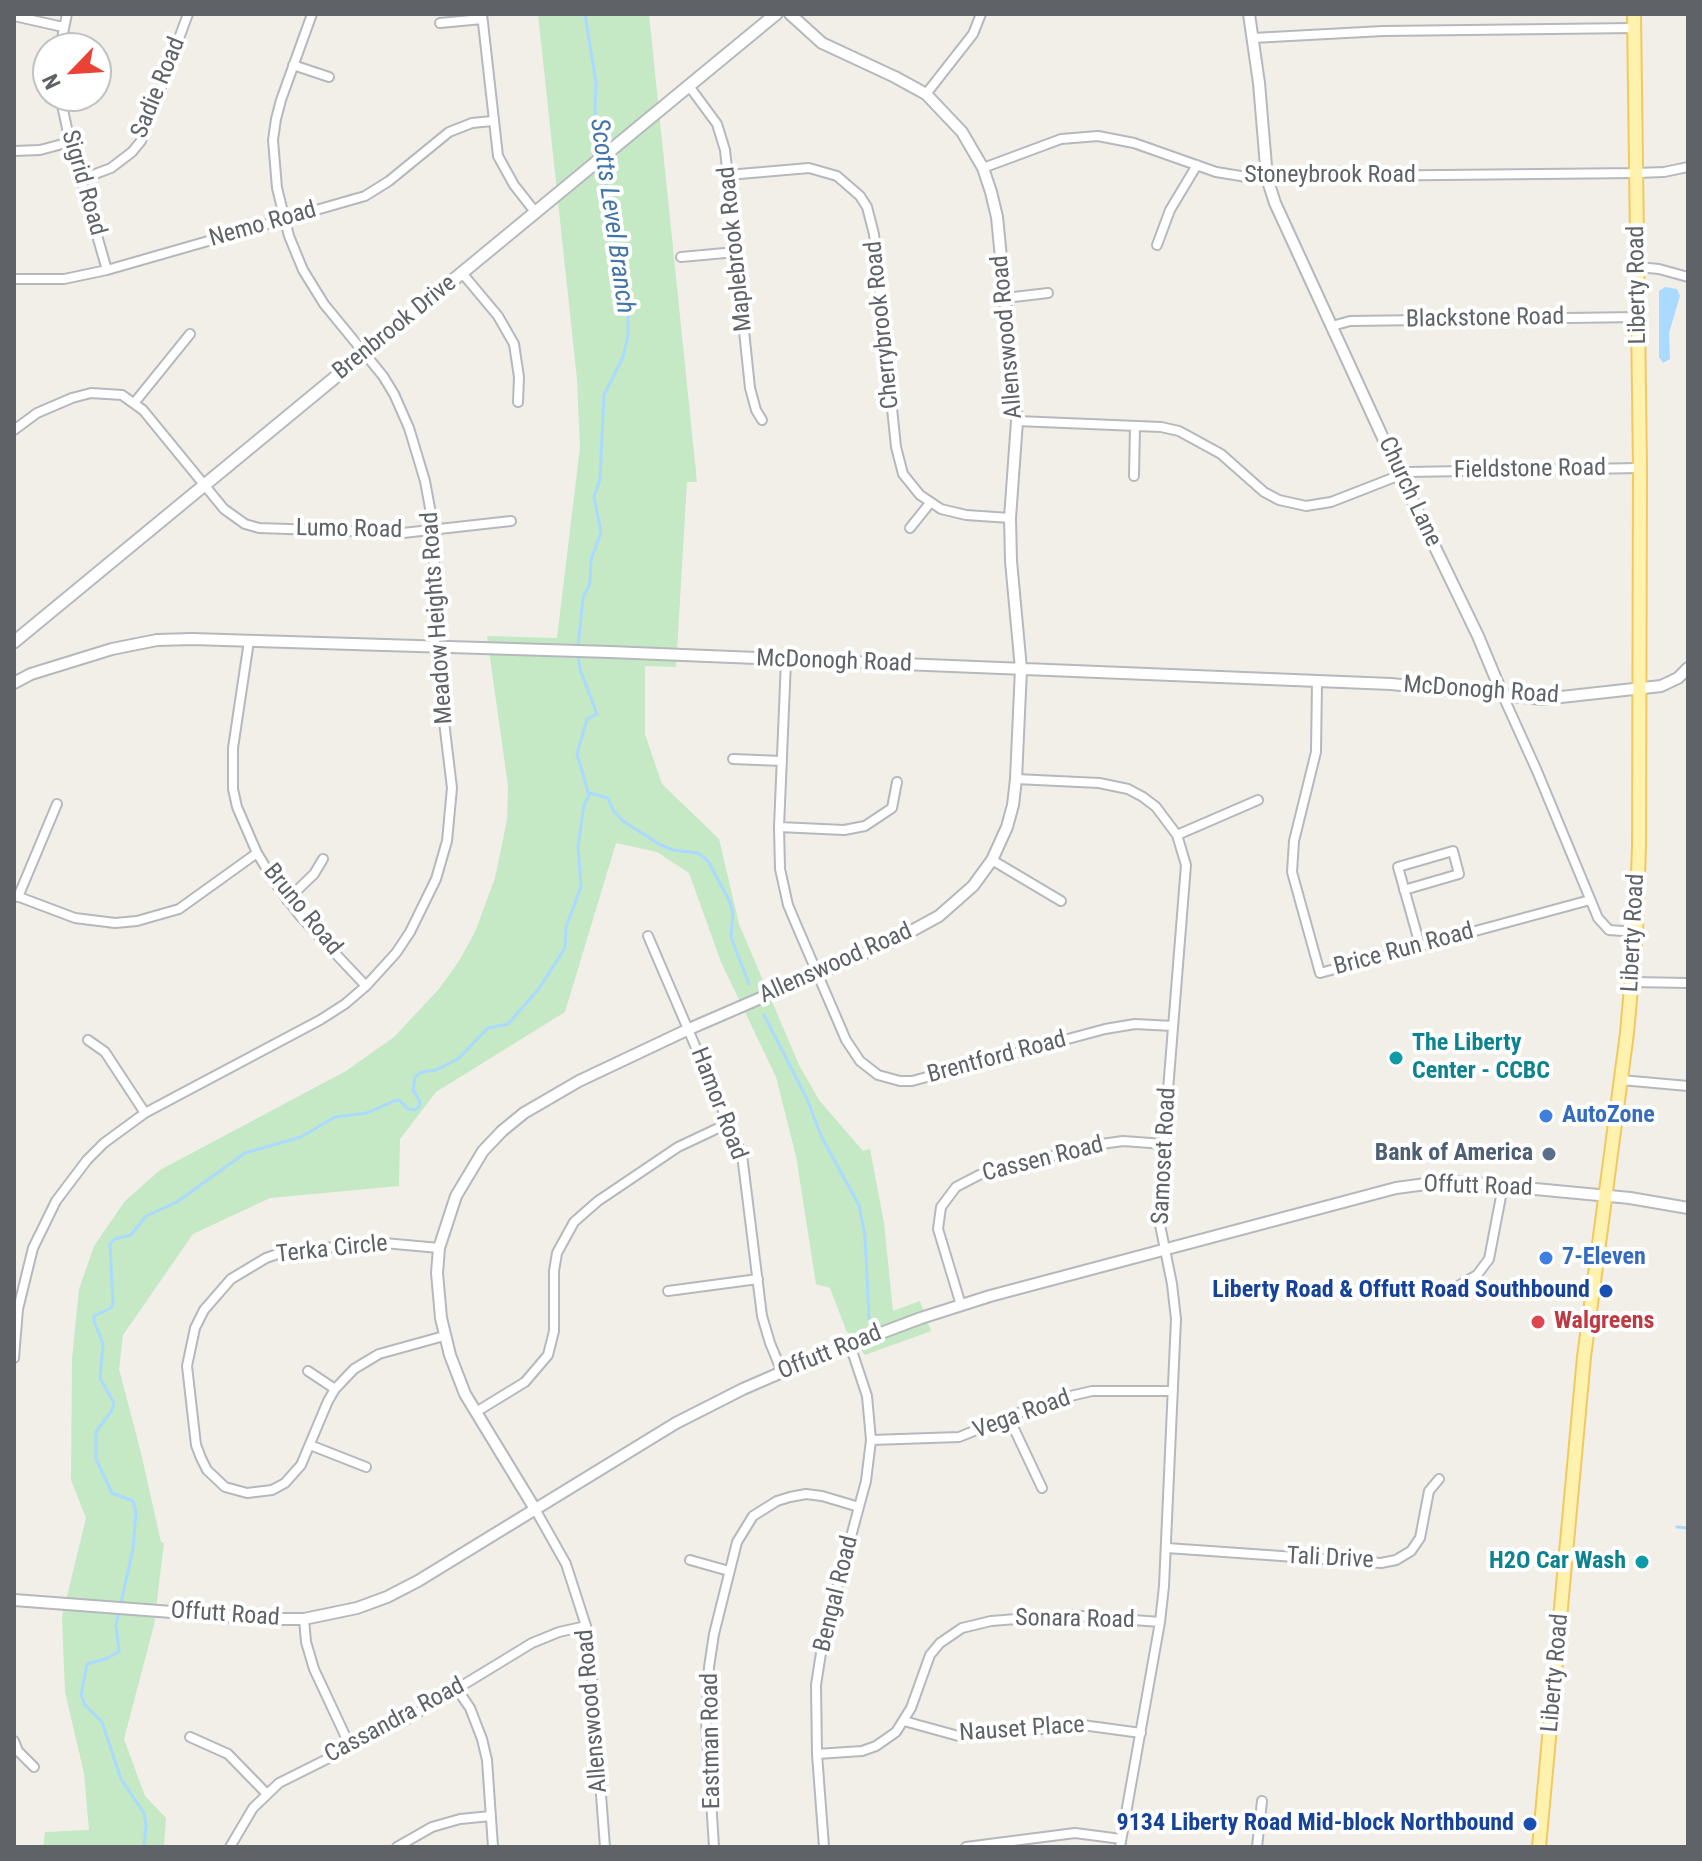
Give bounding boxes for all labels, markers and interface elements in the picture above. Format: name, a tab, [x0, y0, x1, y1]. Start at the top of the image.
north arrow	[32, 32, 112, 112]
street label: Sadie Road	[126, 33, 192, 143]
text: N	[37, 70, 66, 93]
water label: Scotts Level Branch	[582, 116, 640, 316]
street label: Sigrid Road	[54, 127, 112, 239]
street label: Stoneybrook Road	[1244, 162, 1416, 190]
street label: Maplebrook Road	[713, 165, 759, 333]
street label: Nemo Road	[206, 196, 320, 254]
street label: Liberty Road	[1623, 225, 1653, 345]
street label: Cherrybrook Road	[860, 240, 906, 410]
street label: Allenswood Road	[987, 254, 1029, 420]
street label: Brenbrook Drive	[328, 270, 462, 386]
street label: Blackstone Road	[1406, 303, 1564, 335]
street label: Church Lane	[1371, 433, 1447, 551]
street label: Fieldstone Road	[1454, 454, 1606, 486]
street label: Meadow Heights Road	[416, 511, 460, 725]
street label: Lumo Road	[296, 515, 402, 545]
street label: McDonogh Road	[756, 645, 912, 679]
street label: McDonogh Road	[1402, 671, 1560, 711]
street label: Bruno Road	[256, 858, 348, 962]
street label: Liberty Road	[1617, 873, 1651, 993]
street label: Allenswood Road	[755, 917, 917, 1011]
street label: Brice Run Road	[1331, 918, 1477, 982]
street label: Brentford Road	[924, 1026, 1070, 1090]
place label: The Liberty Center - CCBC	[1412, 1030, 1550, 1086]
street label: Hamor Road	[684, 1044, 752, 1164]
marker: The Liberty Center - CCBC	[1387, 1049, 1405, 1067]
street label: Samoset Road	[1147, 1087, 1183, 1225]
place label: AutoZone	[1562, 1102, 1655, 1130]
marker: AutoZone	[1537, 1107, 1555, 1125]
street label: Cassen Road	[980, 1131, 1106, 1189]
place label: Bank of America	[1375, 1140, 1533, 1168]
marker: Bank of America	[1540, 1145, 1558, 1163]
street label: Offutt Road	[1423, 1171, 1533, 1203]
street label: Terka Circle	[275, 1230, 389, 1270]
place label: 7-Eleven	[1562, 1244, 1646, 1272]
marker: 7-Eleven	[1537, 1249, 1555, 1267]
place label: Liberty Road & Offutt Road Southbound	[1212, 1277, 1590, 1305]
marker: Liberty Road & Offutt Road Southbound	[1597, 1282, 1615, 1300]
place label: Walgreens	[1554, 1308, 1654, 1336]
marker: Walgreens	[1529, 1313, 1547, 1331]
street label: Offutt Road	[774, 1319, 886, 1387]
street label: Vega Road	[970, 1384, 1074, 1446]
street label: Bengal Road	[809, 1533, 865, 1655]
street label: Tali Drive	[1286, 1542, 1374, 1576]
place label: H2O Car Wash	[1489, 1548, 1626, 1576]
marker: H2O Car Wash	[1633, 1553, 1651, 1571]
street label: Offutt Road	[170, 1597, 280, 1633]
street label: Sonara Road	[1015, 1605, 1135, 1635]
street label: Liberty Road	[1536, 1613, 1576, 1733]
street label: Allenswood Road	[572, 1628, 614, 1794]
street label: Cassandra Road	[320, 1672, 470, 1770]
street label: Eastman Road	[696, 1673, 728, 1809]
street label: Nauset Place	[958, 1711, 1086, 1749]
place label: 9134 Liberty Road Mid-block Northbound	[1117, 1810, 1514, 1838]
marker: 9134 Liberty Road Mid-block Northbound	[1521, 1815, 1539, 1833]

